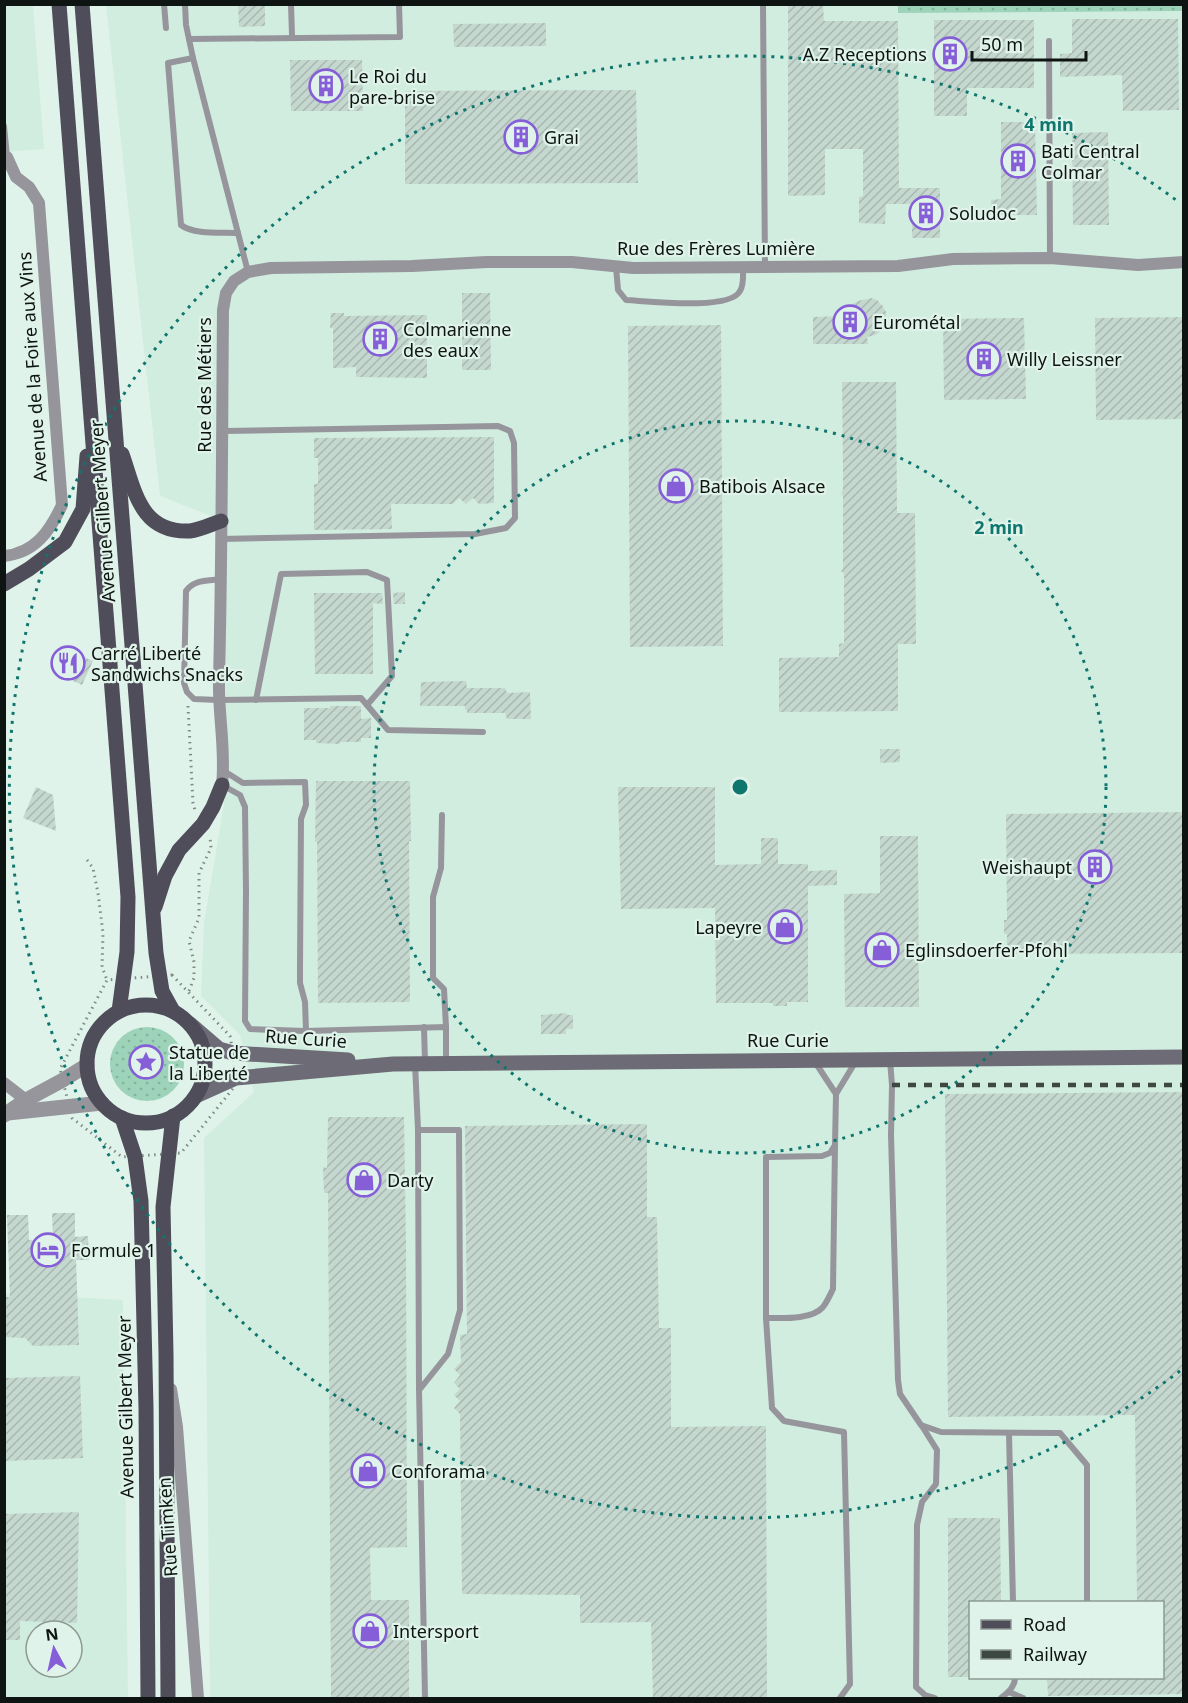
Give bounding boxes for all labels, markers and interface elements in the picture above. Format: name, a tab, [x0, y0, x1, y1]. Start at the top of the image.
scale bar	[972, 24, 1086, 62]
text: 50 m	[981, 32, 1023, 56]
building icon: A.Z Receptions	[932, 36, 968, 72]
place label: A.Z Receptions	[803, 42, 927, 66]
place label: Le Roi du pare-brise	[349, 64, 435, 109]
building icon: Le Roi du pare-brise	[308, 68, 344, 104]
text: 4 min	[1024, 112, 1074, 136]
building icon: Grai	[503, 119, 539, 155]
place label: Grai	[544, 125, 579, 149]
place label: Bati Central Colmar	[1041, 139, 1140, 184]
building icon: Bati Central Colmar	[1000, 143, 1036, 179]
building icon: Soludoc	[908, 195, 944, 231]
place label: Soludoc	[949, 201, 1016, 225]
street label: Rue des Frères Lumière	[617, 236, 815, 260]
street label: Avenue de la Foire aux Vins	[12, 251, 52, 483]
building icon: Eurométal	[832, 304, 868, 340]
place label: Eurométal	[873, 310, 960, 334]
street label: Rue des Métiers	[192, 317, 216, 453]
place label: Colmarienne des eaux	[403, 317, 511, 362]
building icon: Colmarienne des eaux	[362, 321, 398, 357]
building icon: Willy Leissner	[966, 341, 1002, 377]
place label: Willy Leissner	[1007, 347, 1122, 371]
street label: Avenue Gilbert Meyer	[84, 418, 120, 603]
shop icon: Batibois Alsace	[658, 468, 694, 504]
place label: Batibois Alsace	[699, 474, 826, 498]
text: 2 min	[974, 515, 1024, 539]
place label: Carré Liberté Sandwichs Snacks	[91, 641, 243, 686]
restaurant icon: Carré Liberté Sandwichs Snacks	[50, 645, 86, 681]
centre of rings	[730, 777, 750, 797]
building icon: Weishaupt	[1077, 849, 1113, 885]
place label: Weishaupt	[982, 855, 1072, 879]
shop icon: Lapeyre	[767, 909, 803, 945]
place label: Lapeyre	[695, 915, 762, 939]
shop icon: Eglinsdoerfer-Pfohl	[864, 932, 900, 968]
place label: Eglinsdoerfer-Pfohl	[905, 938, 1068, 962]
street label: Rue Curie	[264, 1023, 348, 1053]
street label: Rue Curie	[747, 1028, 829, 1052]
place label: Statue de la Liberté	[169, 1040, 249, 1085]
place icon: Statue de la Liberté	[128, 1044, 164, 1080]
shop icon: Darty	[346, 1162, 382, 1198]
place label: Darty	[387, 1168, 434, 1192]
hotel icon: Formule 1	[30, 1232, 66, 1268]
place label: Formule 1	[71, 1238, 156, 1262]
street label: Avenue Gilbert Meyer	[111, 1315, 139, 1499]
shop icon: Conforama	[350, 1453, 386, 1489]
place label: Conforama	[391, 1459, 486, 1483]
street label: Rue Timken	[152, 1477, 182, 1577]
legend	[969, 1601, 1164, 1679]
text: Road	[1023, 1612, 1066, 1636]
shop icon: Intersport	[352, 1613, 388, 1649]
north arrow	[24, 1619, 84, 1679]
place label: Intersport	[393, 1619, 479, 1643]
text: N	[44, 1622, 60, 1646]
text: Railway	[1023, 1642, 1088, 1666]

